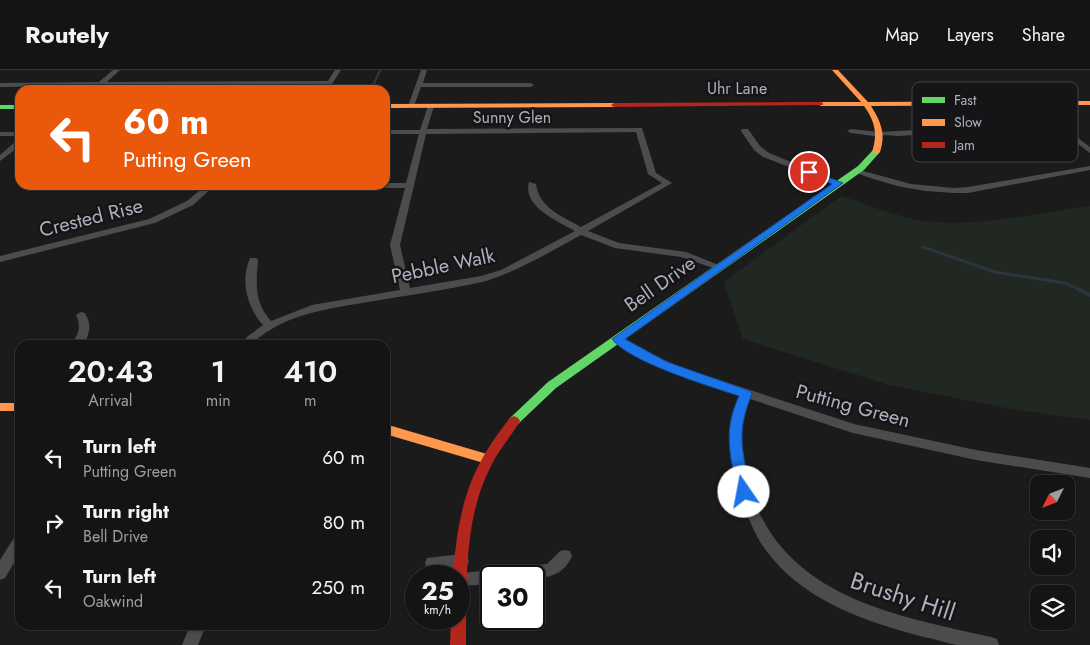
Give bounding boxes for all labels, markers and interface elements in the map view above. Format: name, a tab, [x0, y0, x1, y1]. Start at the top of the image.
text: Routely	[25, 17, 109, 52]
text: Map	[885, 22, 919, 48]
text: Layers	[947, 22, 994, 48]
text: Share	[1022, 22, 1065, 48]
street label: Uhr Lane	[707, 77, 767, 100]
legend	[912, 82, 1078, 162]
text: Fast	[954, 90, 977, 110]
text: 60 m	[123, 97, 209, 147]
icon: left	[40, 105, 105, 170]
street label: Sunny Glen	[473, 106, 551, 129]
text: Slow	[954, 112, 982, 132]
text: Jam	[952, 135, 975, 155]
text: Putting Green	[123, 143, 252, 175]
pin	[788, 151, 830, 193]
icon: arrive	[795, 158, 823, 186]
street label: Crested Rise	[36, 191, 146, 245]
street label: Pebble Walk	[389, 241, 498, 291]
street label: Bell Drive	[618, 249, 702, 319]
text: 20:43	[68, 350, 153, 393]
text: 1	[211, 350, 226, 393]
text: 410	[283, 350, 337, 393]
street label: Putting Green	[793, 377, 913, 435]
text: Arrival	[88, 389, 132, 412]
text: min	[206, 389, 231, 412]
text: m	[304, 389, 317, 412]
text: Turn left	[83, 433, 156, 460]
icon: left	[40, 444, 68, 472]
text: 60 m	[322, 444, 365, 471]
text: Putting Green	[83, 460, 177, 483]
position arrow	[717, 465, 769, 517]
north arrow	[1030, 475, 1075, 520]
map controls	[1030, 475, 1075, 630]
text: Turn right	[83, 498, 169, 525]
icon: right	[40, 509, 68, 537]
text: 80 m	[323, 509, 365, 536]
text: Bell Drive	[83, 525, 148, 548]
button: sound	[1030, 530, 1075, 575]
text: Turn left	[83, 563, 156, 590]
street label: Brushy Hill	[846, 563, 960, 629]
speed limit sign: 30	[480, 565, 545, 630]
text: 25	[421, 573, 454, 609]
icon: left	[40, 574, 68, 602]
text: 250 m	[312, 574, 365, 601]
button: layers	[1030, 585, 1075, 630]
text: Oakwind	[83, 590, 143, 613]
text: km/h	[424, 601, 451, 619]

